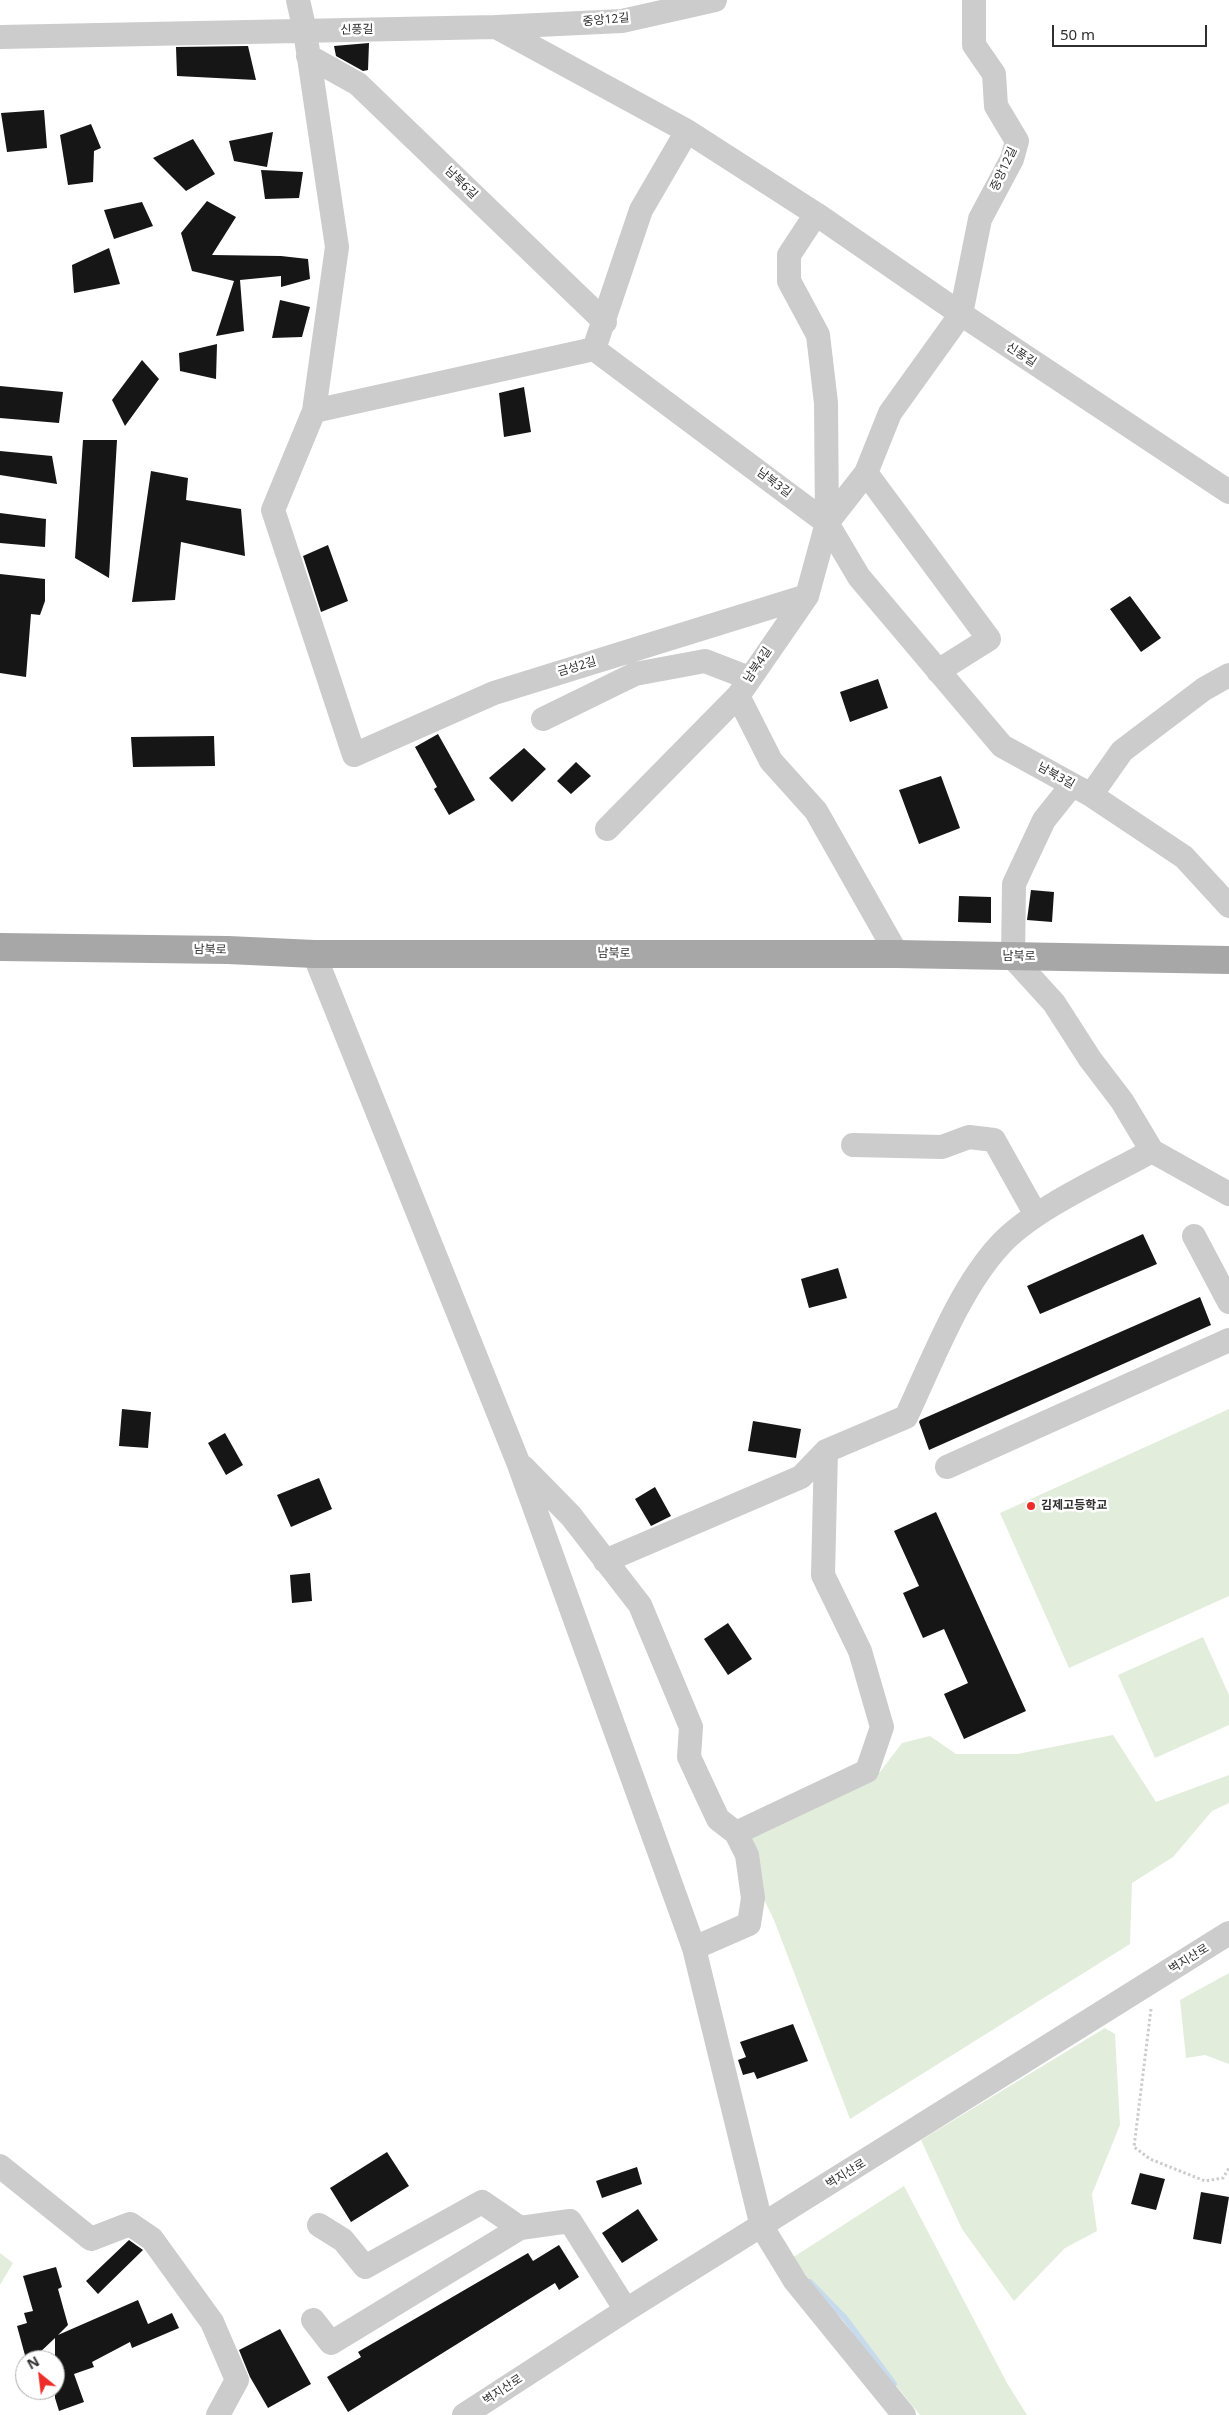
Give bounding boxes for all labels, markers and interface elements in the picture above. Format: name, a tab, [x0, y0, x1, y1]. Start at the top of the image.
street label: 중앙12길	[582, 11, 630, 29]
scale bar	[1054, 15, 1209, 47]
street label: 신풍길	[340, 23, 374, 37]
text: 50 m	[1060, 24, 1095, 44]
street label: 중앙12길	[988, 145, 1020, 193]
street label: 남북6길	[442, 164, 480, 202]
street label: 신풍길	[1003, 340, 1039, 370]
street label: 남북3길	[754, 465, 794, 501]
street label: 남북4길	[741, 644, 775, 686]
street label: 금성2길	[556, 654, 598, 680]
street label: 남북3길	[1035, 760, 1077, 792]
street label: 남북로	[193, 943, 227, 957]
street label: 남북로	[597, 947, 631, 961]
street label: 남북로	[1002, 950, 1036, 964]
place label: 김제고등학교	[1041, 1499, 1107, 1513]
marker: 김제고등학교	[1025, 1500, 1037, 1512]
street label: 벽지산로	[1166, 1941, 1212, 1977]
street label: 벽지산로	[823, 2156, 869, 2192]
north arrow	[15, 2350, 65, 2400]
text: N	[23, 2351, 43, 2373]
street label: 벽지산로	[481, 2372, 525, 2408]

